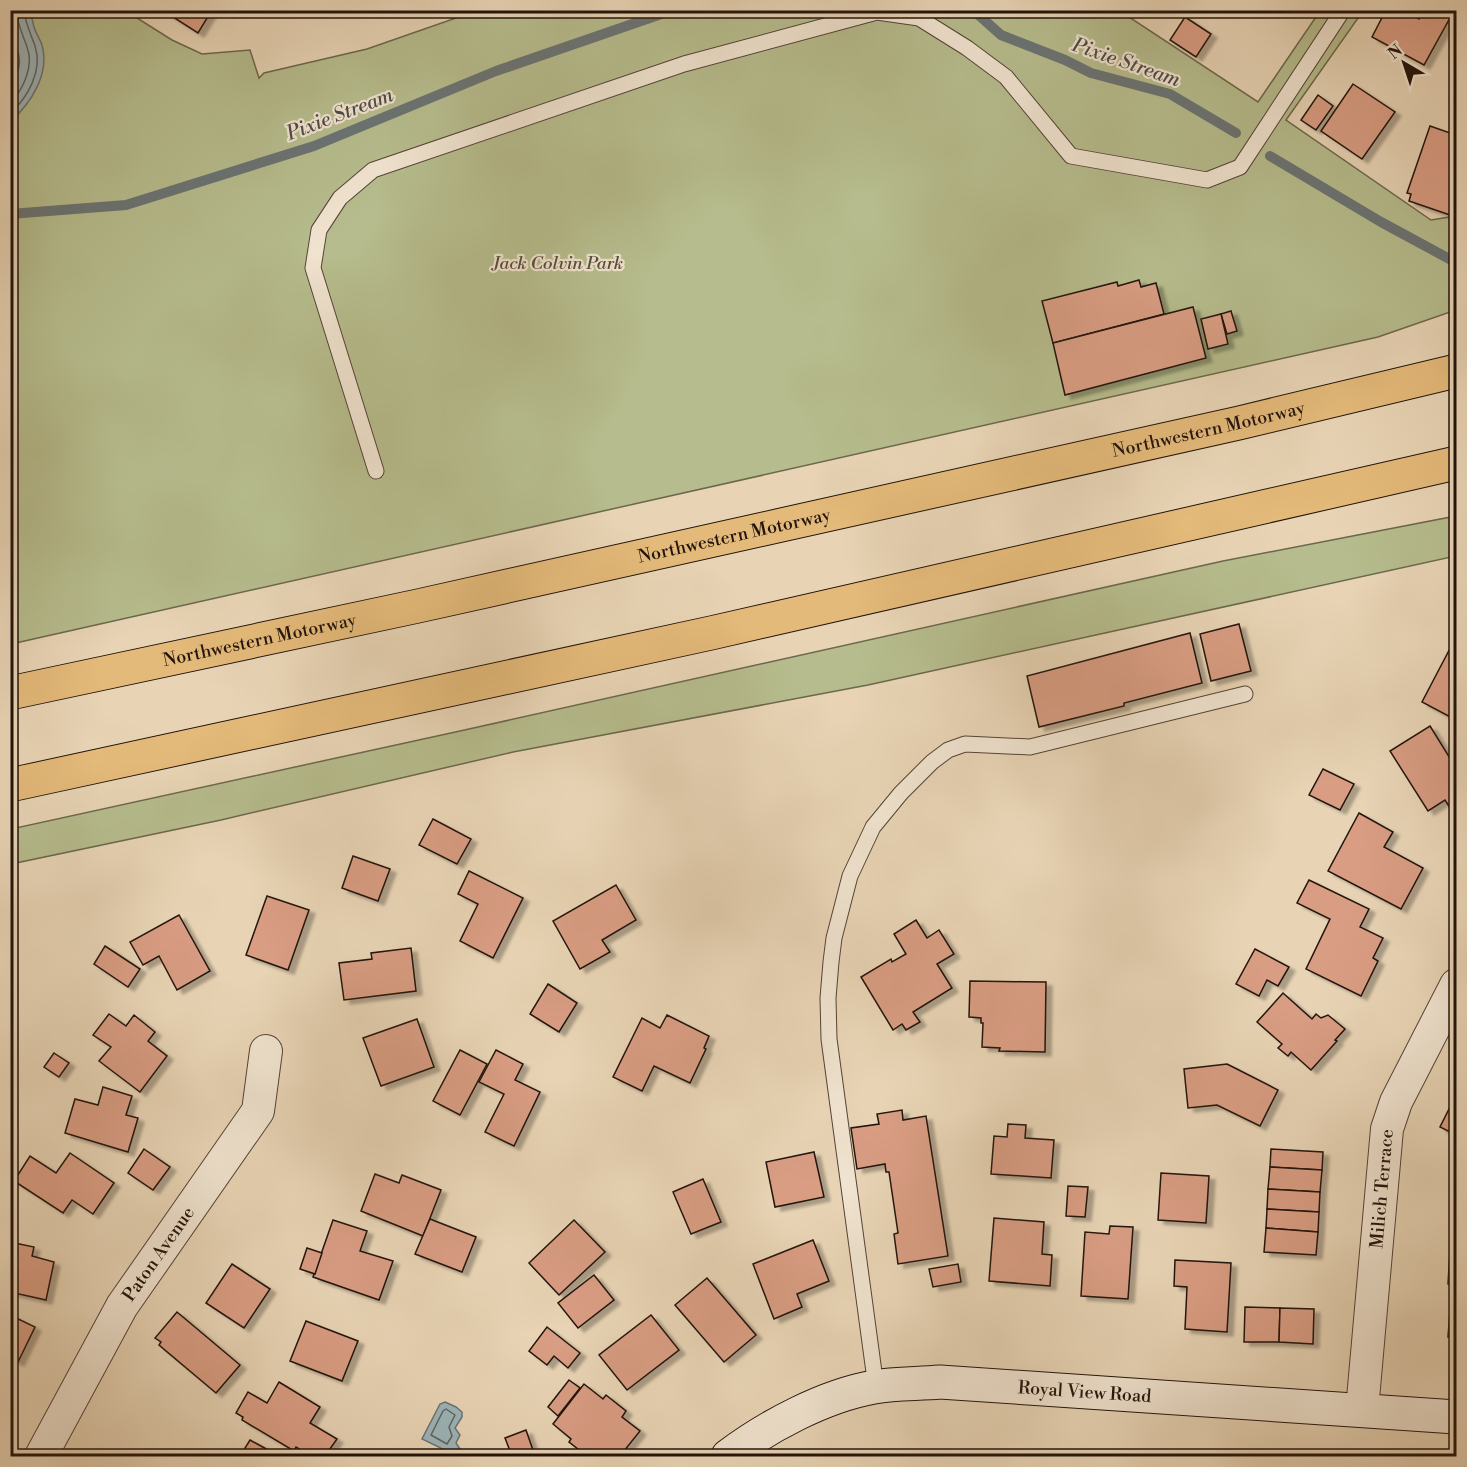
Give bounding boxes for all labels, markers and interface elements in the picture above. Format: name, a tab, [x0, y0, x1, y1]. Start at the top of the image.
water label: Pixie Stream	[1068, 33, 1184, 93]
north arrow	[1374, 33, 1434, 93]
text: N	[1384, 40, 1407, 64]
water label: Pixie Stream	[282, 83, 398, 147]
park label: Jack Colvin Park	[491, 252, 623, 275]
street label: Northwestern Motorway	[1110, 396, 1307, 462]
street label: Northwestern Motorway	[635, 503, 833, 568]
street label: Northwestern Motorway	[161, 608, 358, 672]
street label: Milich Terrace	[1365, 1128, 1398, 1250]
street label: Paton Avenue	[117, 1202, 199, 1306]
street label: Royal View Road	[1017, 1376, 1153, 1408]

